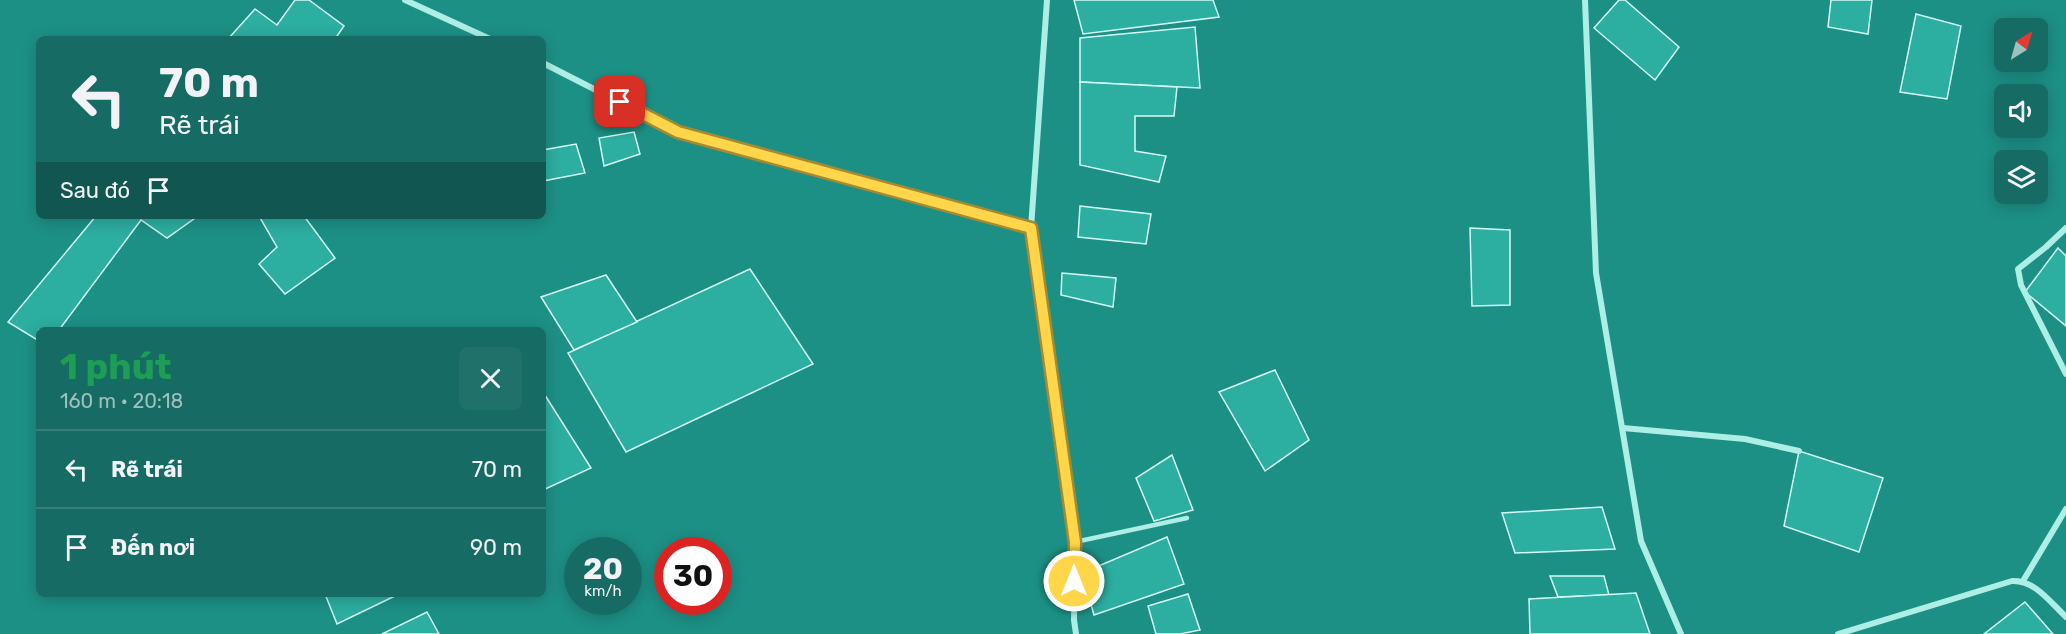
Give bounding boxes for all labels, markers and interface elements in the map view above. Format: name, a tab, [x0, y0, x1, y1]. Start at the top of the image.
north arrow	[1994, 18, 2048, 72]
map controls	[1994, 18, 2048, 204]
text: 70 m	[159, 58, 259, 108]
icon: left	[60, 60, 138, 138]
pin	[594, 76, 645, 127]
button: sound	[1994, 84, 2048, 138]
icon: arrive	[603, 85, 636, 118]
text: Rẽ trái	[159, 109, 240, 141]
button: layers	[1994, 150, 2048, 204]
icon: arrive	[142, 174, 175, 207]
text: Sau đó	[60, 177, 130, 204]
text: 1 phút	[60, 345, 172, 388]
button: close	[459, 347, 522, 410]
text: 160 m · 20:18	[60, 389, 183, 413]
icon: left	[60, 453, 93, 486]
text: Rẽ trái	[111, 456, 183, 483]
text: 70 m	[472, 456, 522, 483]
icon: arrive	[60, 531, 93, 564]
text: Đến nơi	[111, 534, 195, 561]
text: 90 m	[470, 534, 522, 561]
speed limit sign: 30	[654, 537, 732, 615]
position arrow	[1042, 549, 1106, 613]
text: 20	[583, 551, 623, 587]
text: km/h	[584, 582, 622, 600]

